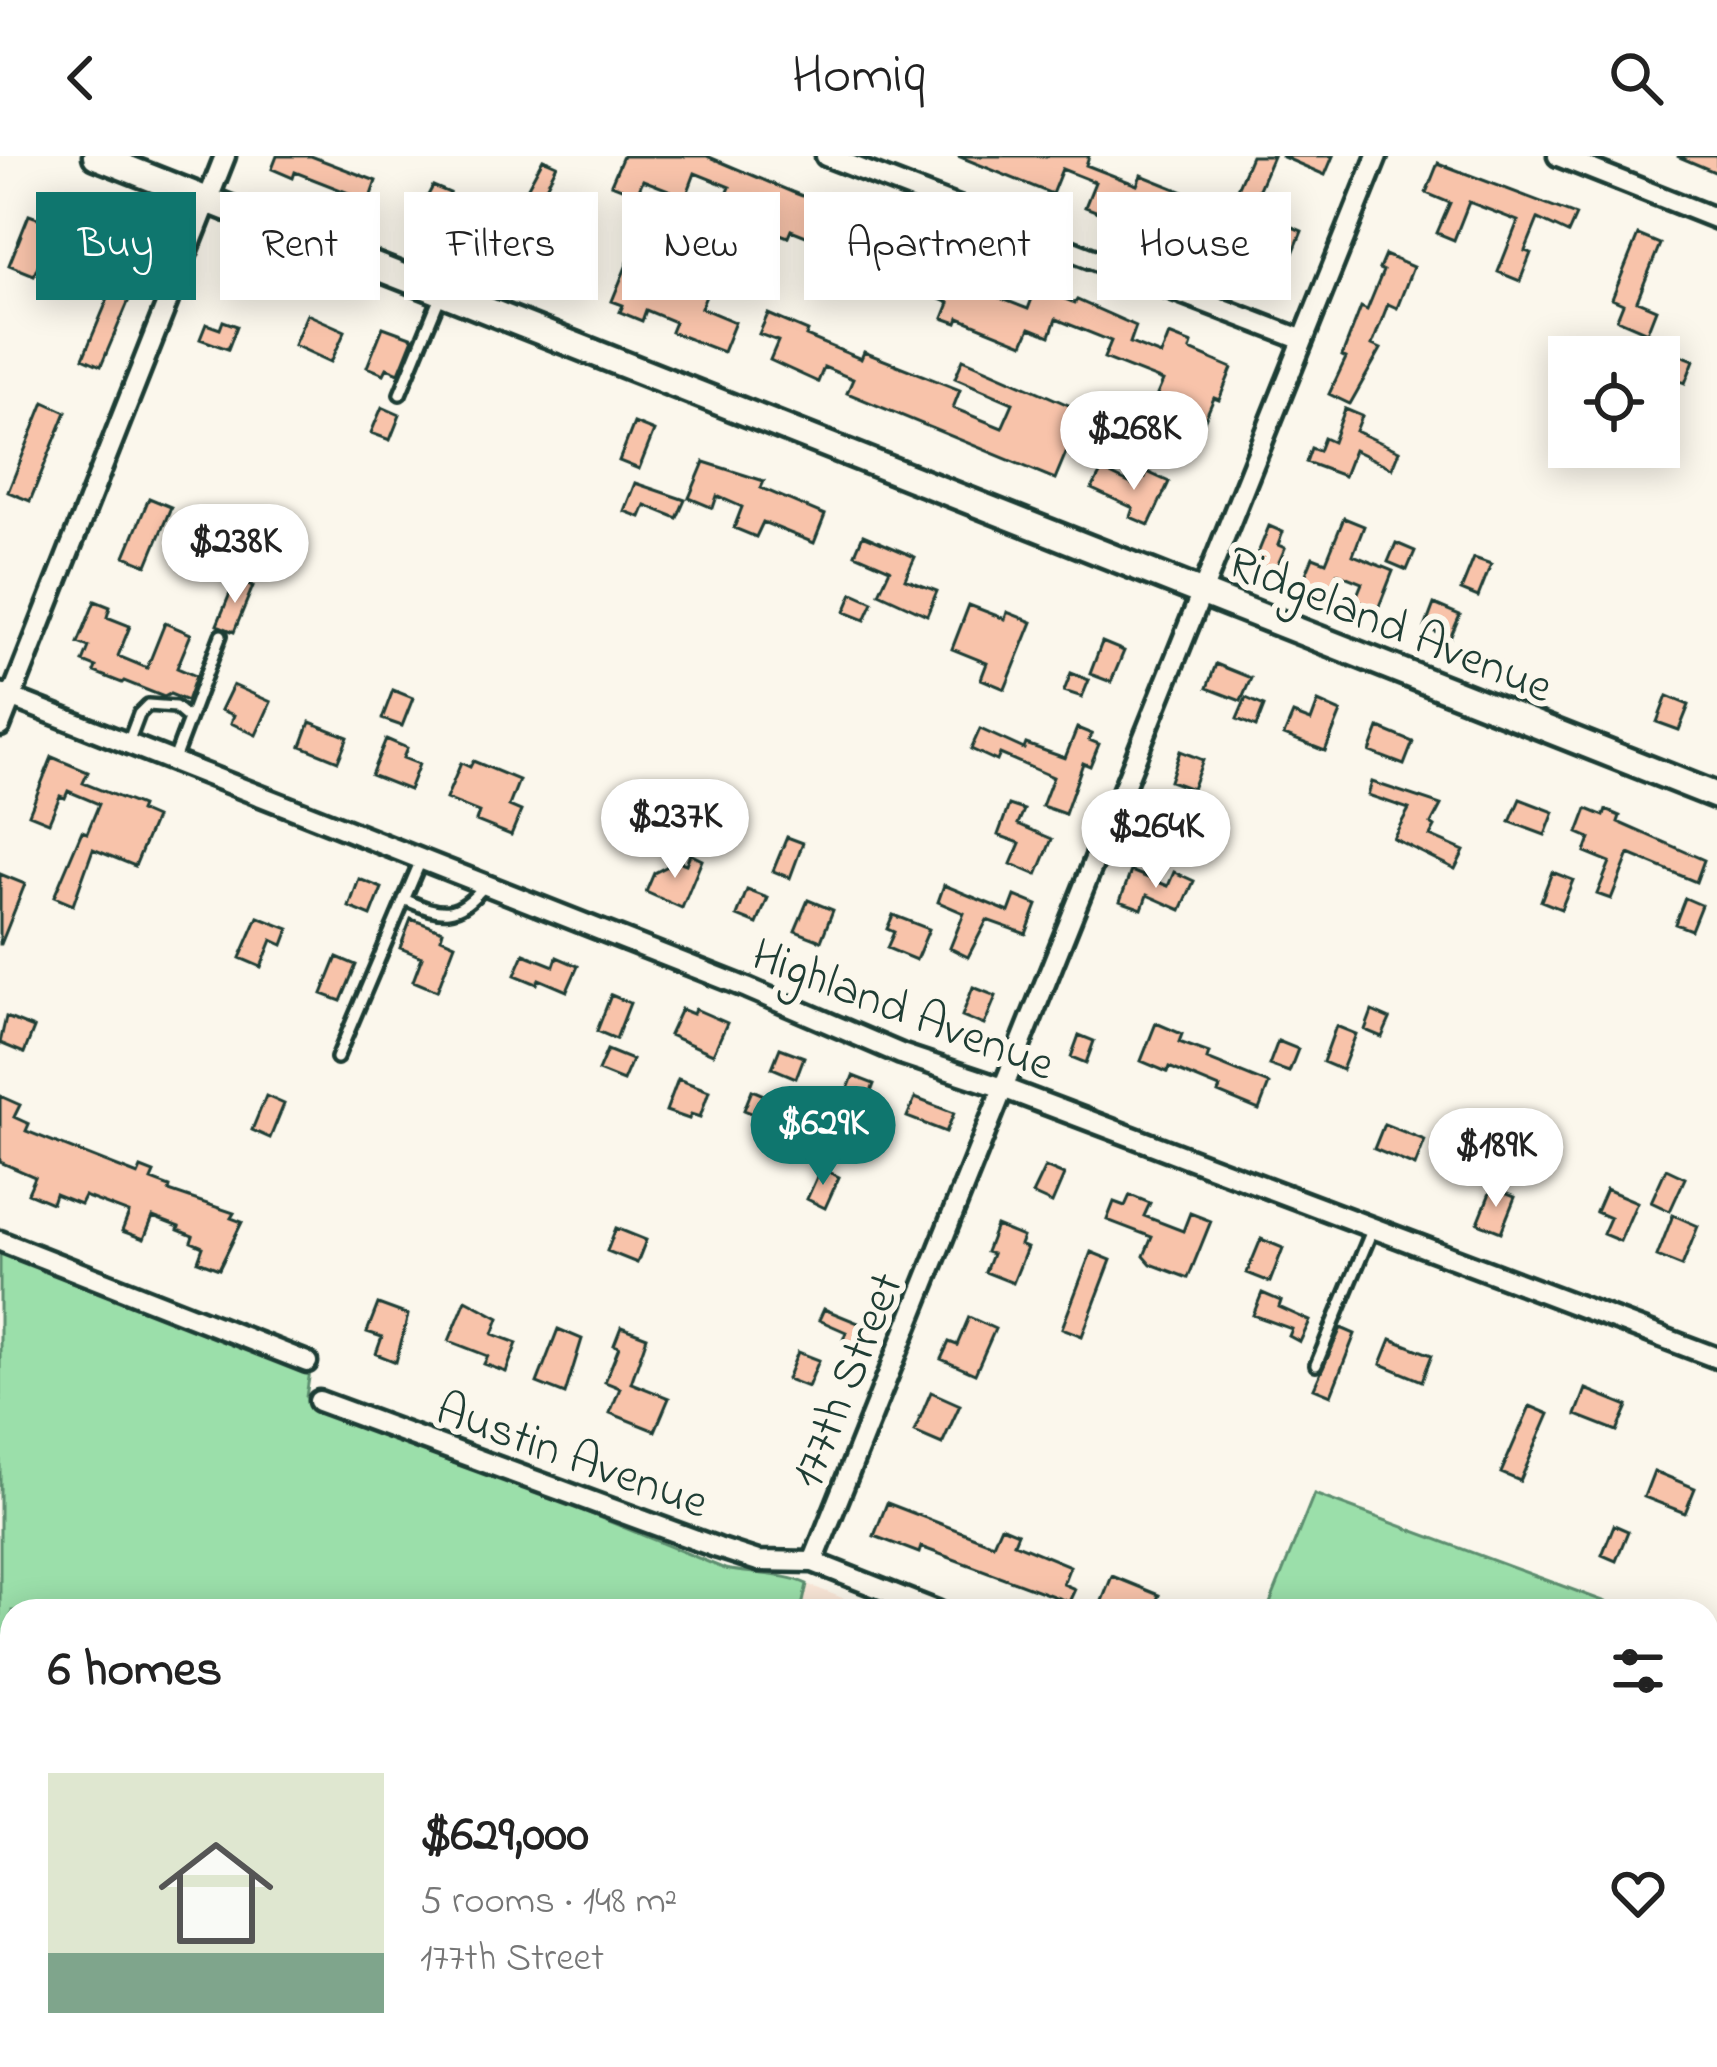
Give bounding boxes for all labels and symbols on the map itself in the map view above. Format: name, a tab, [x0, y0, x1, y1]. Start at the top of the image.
pin: $268K	[1050, 391, 1218, 493]
pin: $238K	[151, 504, 319, 606]
street label: Ridgeland Avenue	[1216, 529, 1563, 725]
pin: $237K	[591, 779, 759, 881]
pin: $264K	[1072, 789, 1240, 891]
street label: Highland Avenue	[740, 922, 1064, 1103]
pin: $629K	[739, 1086, 907, 1188]
pin: $189K	[1412, 1108, 1580, 1210]
street label: 177th Street	[774, 1263, 924, 1499]
street label: Austin Avenue	[425, 1376, 718, 1540]

